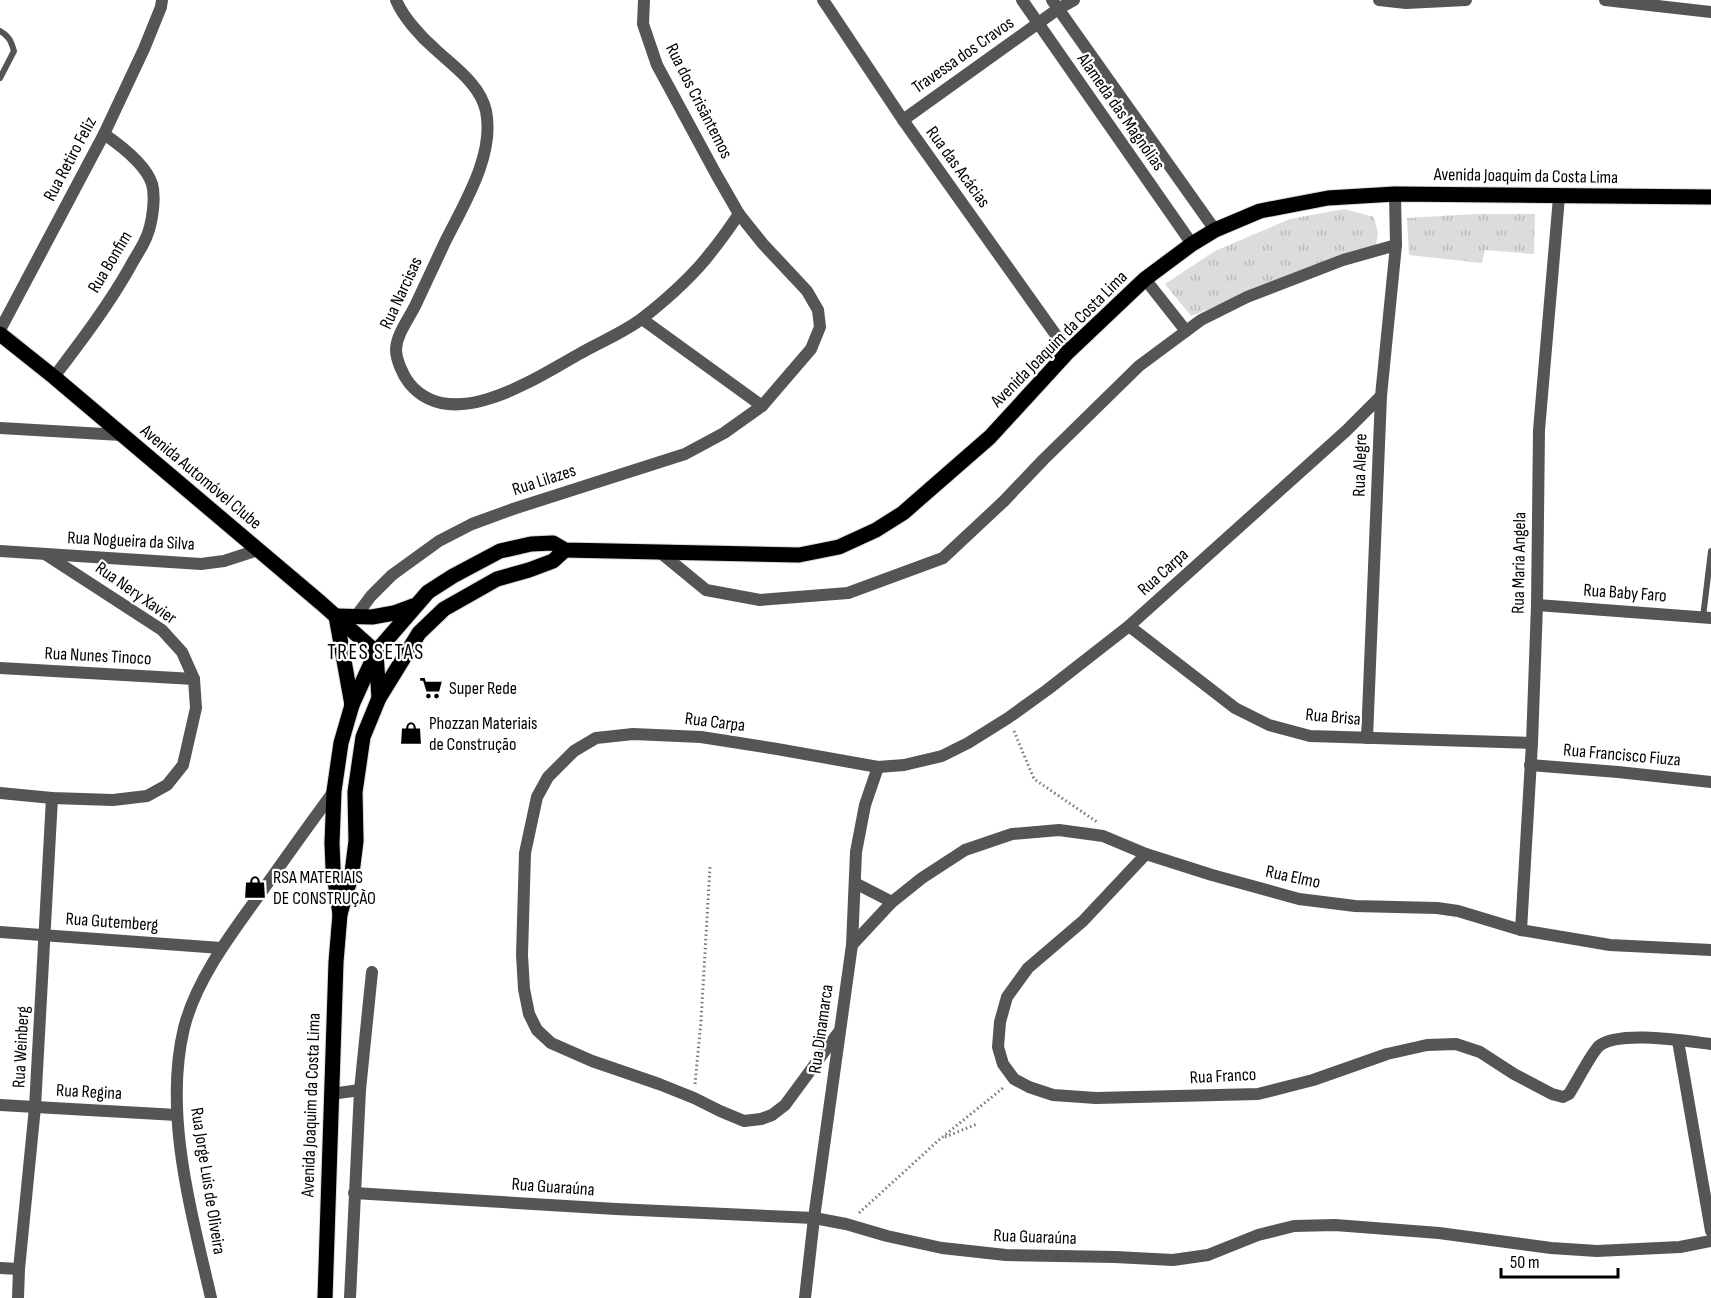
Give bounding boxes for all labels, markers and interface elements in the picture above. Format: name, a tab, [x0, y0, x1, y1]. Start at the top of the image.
street label: Travessa dos Cravos	[908, 12, 1018, 98]
street label: Rua dos Crisântemos	[661, 40, 737, 162]
street label: Alameda das Magnólias	[1072, 48, 1169, 175]
street label: Rua Retiro Feliz	[39, 113, 101, 205]
street label: Rua das Acácias	[922, 122, 994, 212]
street label: Avenida Joaquim da Costa Lima	[1433, 164, 1618, 188]
street label: Rua Bonfim	[83, 227, 137, 297]
street label: Rua Narcisas	[375, 254, 427, 332]
street label: Avenida Joaquim da Costa Lima	[986, 266, 1132, 412]
street label: Avenida Automóvel Clube	[135, 420, 266, 534]
street label: Rua Alegre	[1348, 433, 1372, 497]
street label: Rua Lilazes	[509, 460, 579, 500]
street label: Rua Maria Angela	[1508, 512, 1530, 614]
street label: Rua Nogueira da Silva	[67, 527, 195, 555]
street label: Rua Carpa	[1133, 544, 1193, 600]
street label: Rua Nery Xavier	[91, 557, 181, 629]
street label: Rua Baby Faro	[1583, 580, 1667, 606]
district label: TRES SETAS	[327, 640, 425, 665]
street label: Rua Nunes Tinoco	[44, 643, 152, 669]
supermarket icon: Super Rede	[418, 675, 444, 701]
place label: Super Rede	[449, 678, 517, 699]
street label: Rua Brisa	[1304, 704, 1362, 730]
street label: Rua Carpa	[684, 708, 746, 736]
place label: Phozzan Materiais de Construção	[429, 713, 538, 755]
shop icon: Phozzan Materiais de Construção	[398, 720, 424, 746]
street label: Rua Francisco Fiuza	[1562, 739, 1682, 771]
street label: Rua Elmo	[1264, 861, 1322, 893]
place label: RSA MATERIAIS DE CONSTRUÇÃO	[273, 867, 376, 909]
shop icon: RSA MATERIAIS DE CONSTRUÇÃO	[242, 874, 268, 900]
street label: Rua Gutemberg	[65, 908, 159, 936]
street label: Rua Dinamarca	[804, 983, 838, 1075]
street label: Rua Weinberg	[8, 1006, 34, 1088]
street label: Avenida Joaquim da Costa Lima	[297, 1013, 325, 1198]
street label: Rua Franco	[1189, 1064, 1257, 1088]
street label: Rua Regina	[55, 1080, 123, 1104]
street label: Rua Jorge Luis de Oliveira	[186, 1106, 230, 1256]
street label: Rua Guaraúna	[511, 1174, 595, 1200]
street label: Rua Guaraúna	[993, 1225, 1077, 1249]
scale bar	[1501, 1241, 1618, 1279]
text: 50 m	[1510, 1252, 1540, 1273]

